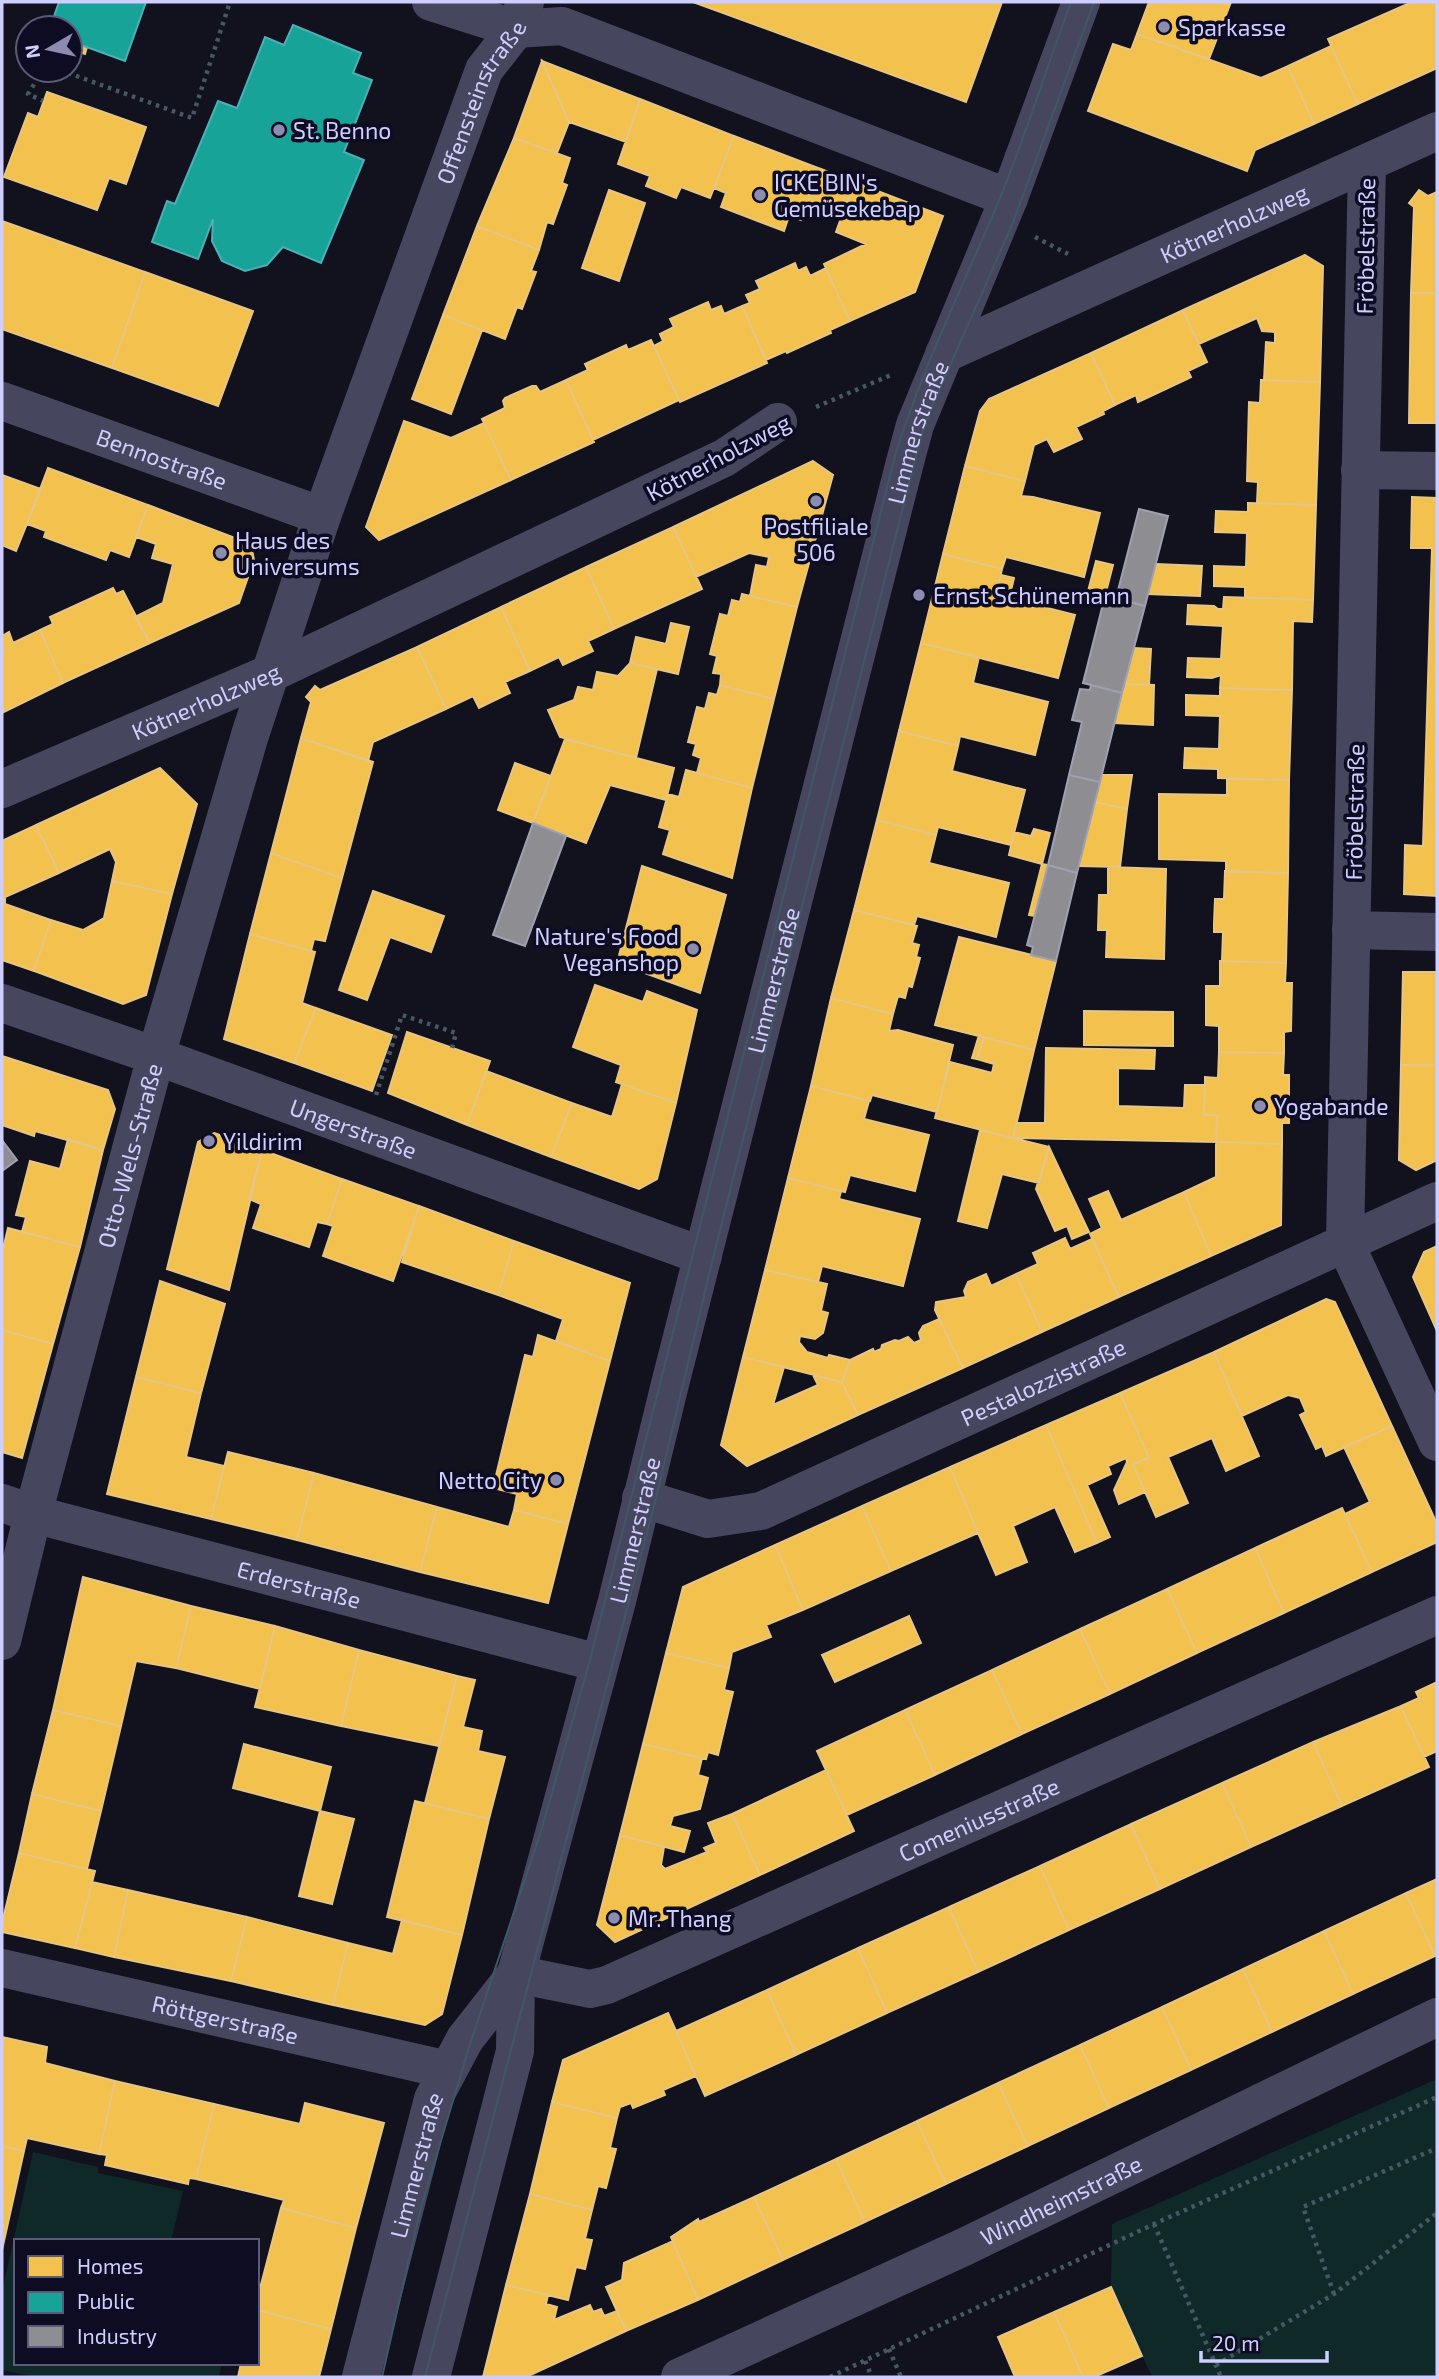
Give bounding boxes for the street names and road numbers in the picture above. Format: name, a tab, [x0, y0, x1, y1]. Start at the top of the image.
street label: Offensteinstraße	[430, 18, 532, 188]
street label: Kötnerholzweg	[1155, 177, 1312, 269]
street label: Fröbelstraße	[1350, 178, 1380, 314]
street label: Limmerstraße	[881, 356, 954, 507]
street label: Kötnerholzweg	[641, 407, 795, 507]
street label: Bennostraße	[93, 422, 231, 495]
street label: Kötnerholzweg	[127, 657, 285, 745]
street label: Fröbelstraße	[1339, 744, 1369, 880]
street label: Limmerstraße	[741, 904, 805, 1056]
street label: Otto-Wels-Straße	[91, 1060, 167, 1251]
street label: Ungerstraße	[286, 1092, 421, 1164]
street label: Pestalozzistraße	[956, 1332, 1130, 1432]
street label: Limmerstraße	[603, 1454, 666, 1606]
street label: Erderstraße	[234, 1554, 364, 1614]
street label: Comeniusstraße	[894, 1771, 1063, 1867]
street label: Röttgerstraße	[149, 1989, 301, 2049]
street label: Limmerstraße	[384, 2087, 448, 2241]
street label: Windheimstraße	[976, 2149, 1146, 2251]

